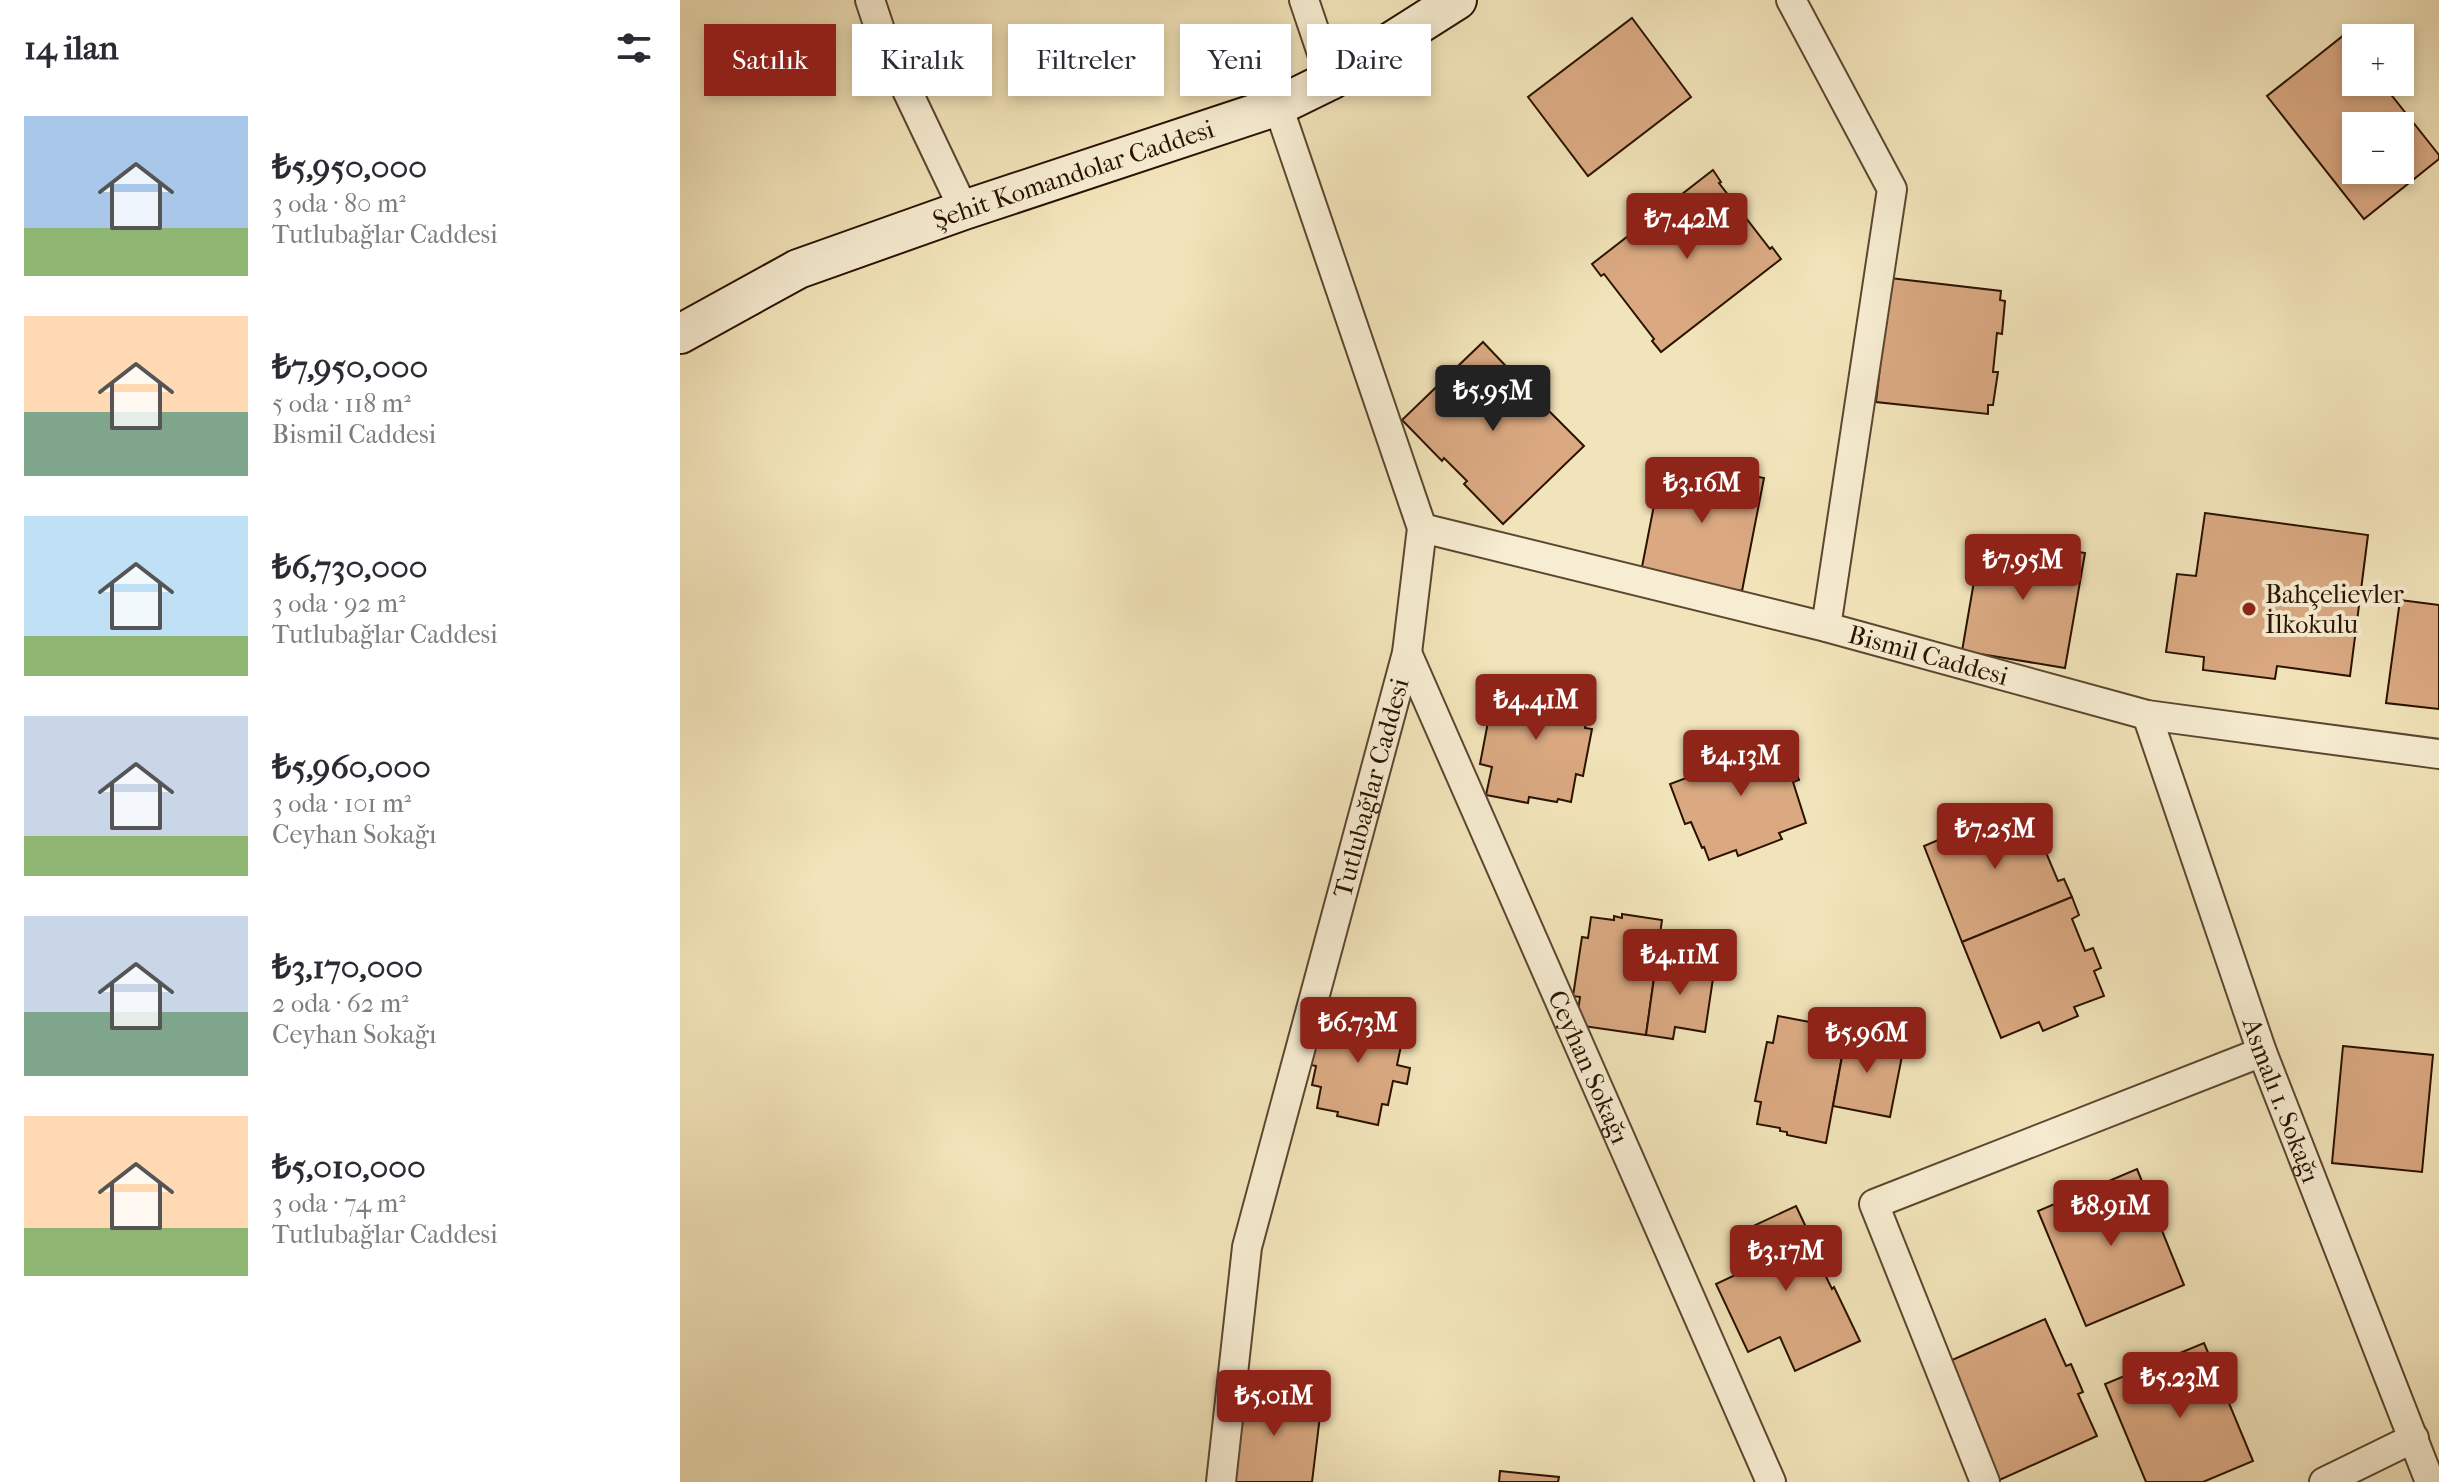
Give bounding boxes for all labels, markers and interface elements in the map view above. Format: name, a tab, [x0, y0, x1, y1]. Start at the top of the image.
chip: Satılık	[704, 24, 836, 96]
chip: Kiralık	[852, 24, 992, 96]
chip: Filtreler	[1008, 24, 1164, 96]
chip: Yeni	[1180, 24, 1291, 96]
chip: Daire	[1307, 24, 1431, 96]
map controls	[2342, 24, 2414, 184]
button: +	[2342, 24, 2414, 96]
icon: filters	[612, 26, 656, 70]
text: 14 ilan	[24, 28, 118, 68]
button: −	[2342, 112, 2414, 184]
street label: Şehit Komandolar Caddesi	[929, 113, 1218, 236]
text: ₺5,950,000	[272, 147, 427, 187]
icon: home	[88, 148, 184, 244]
text: 3 oda · 80 m²	[272, 188, 406, 219]
pin: ₺7.42M	[1622, 193, 1752, 261]
text: ₺7.42M	[1644, 203, 1730, 234]
text: Tutlubağlar Caddesi	[272, 219, 498, 250]
text: ₺7,950,000	[272, 347, 428, 387]
icon: home	[88, 348, 184, 444]
pin: ₺5.95M	[1428, 365, 1558, 433]
text: ₺5.95M	[1453, 375, 1533, 406]
text: 5 oda · 118 m²	[272, 388, 411, 419]
text: Bismil Caddesi	[272, 419, 436, 450]
pin: ₺3.16M	[1637, 457, 1767, 525]
text: ₺3.16M	[1663, 467, 1741, 498]
pin: ₺7.95M	[1958, 534, 2088, 602]
text: ₺7.95M	[1983, 544, 2063, 575]
text: ₺6,730,000	[272, 547, 427, 587]
icon: home	[88, 548, 184, 644]
place label: Bahçelievler İlkokulu	[2265, 579, 2404, 640]
text: 3 oda · 92 m²	[272, 588, 406, 619]
marker: Bahçelievler İlkokulu	[2240, 600, 2258, 618]
text: Tutlubağlar Caddesi	[272, 619, 498, 650]
street label: Bismil Caddesi	[1845, 619, 2012, 692]
pin: ₺4.41M	[1471, 674, 1601, 742]
street label: Tutlubağlar Caddesi	[1327, 675, 1416, 901]
text: ₺4.41M	[1494, 684, 1579, 715]
pin: ₺4.13M	[1676, 730, 1806, 798]
text: ₺4.13M	[1701, 740, 1781, 771]
text: ₺5,960,000	[272, 747, 431, 787]
icon: home	[88, 748, 184, 844]
text: 3 oda · 101 m²	[272, 788, 411, 819]
pin: ₺7.25M	[1930, 803, 2060, 871]
text: ₺7.25M	[1955, 813, 2035, 844]
text: Ceyhan Sokağı	[272, 819, 436, 850]
pin: ₺4.11M	[1615, 929, 1745, 997]
text: ₺4.11M	[1641, 939, 1719, 970]
text: ₺3,170,000	[272, 947, 423, 987]
icon: home	[88, 948, 184, 1044]
street label: Ceyhan Sokağı	[1541, 986, 1636, 1149]
text: 2 oda · 62 m²	[272, 988, 409, 1019]
pin: ₺6.73M	[1293, 997, 1423, 1065]
text: ₺6.73M	[1318, 1007, 1398, 1038]
pin: ₺5.96M	[1802, 1007, 1932, 1075]
street label: Asmalı 1. Sokağı	[2235, 1013, 2327, 1187]
text: ₺5.96M	[1826, 1017, 1908, 1048]
text: Ceyhan Sokağı	[272, 1019, 436, 1050]
text: ₺5,010,000	[272, 1147, 426, 1187]
icon: home	[88, 1148, 184, 1244]
pin: ₺8.91M	[2046, 1180, 2176, 1248]
text: 3 oda · 74 m²	[272, 1188, 406, 1219]
text: ₺8.91M	[2071, 1190, 2151, 1221]
text: Tutlubağlar Caddesi	[272, 1219, 498, 1250]
pin: ₺3.17M	[1721, 1225, 1851, 1293]
text: ₺3.17M	[1748, 1235, 1824, 1266]
pin: ₺5.23M	[2115, 1352, 2245, 1420]
text: ₺5.23M	[2141, 1362, 2219, 1393]
pin: ₺5.01M	[1209, 1370, 1339, 1438]
text: ₺5.01M	[1235, 1380, 1313, 1411]

